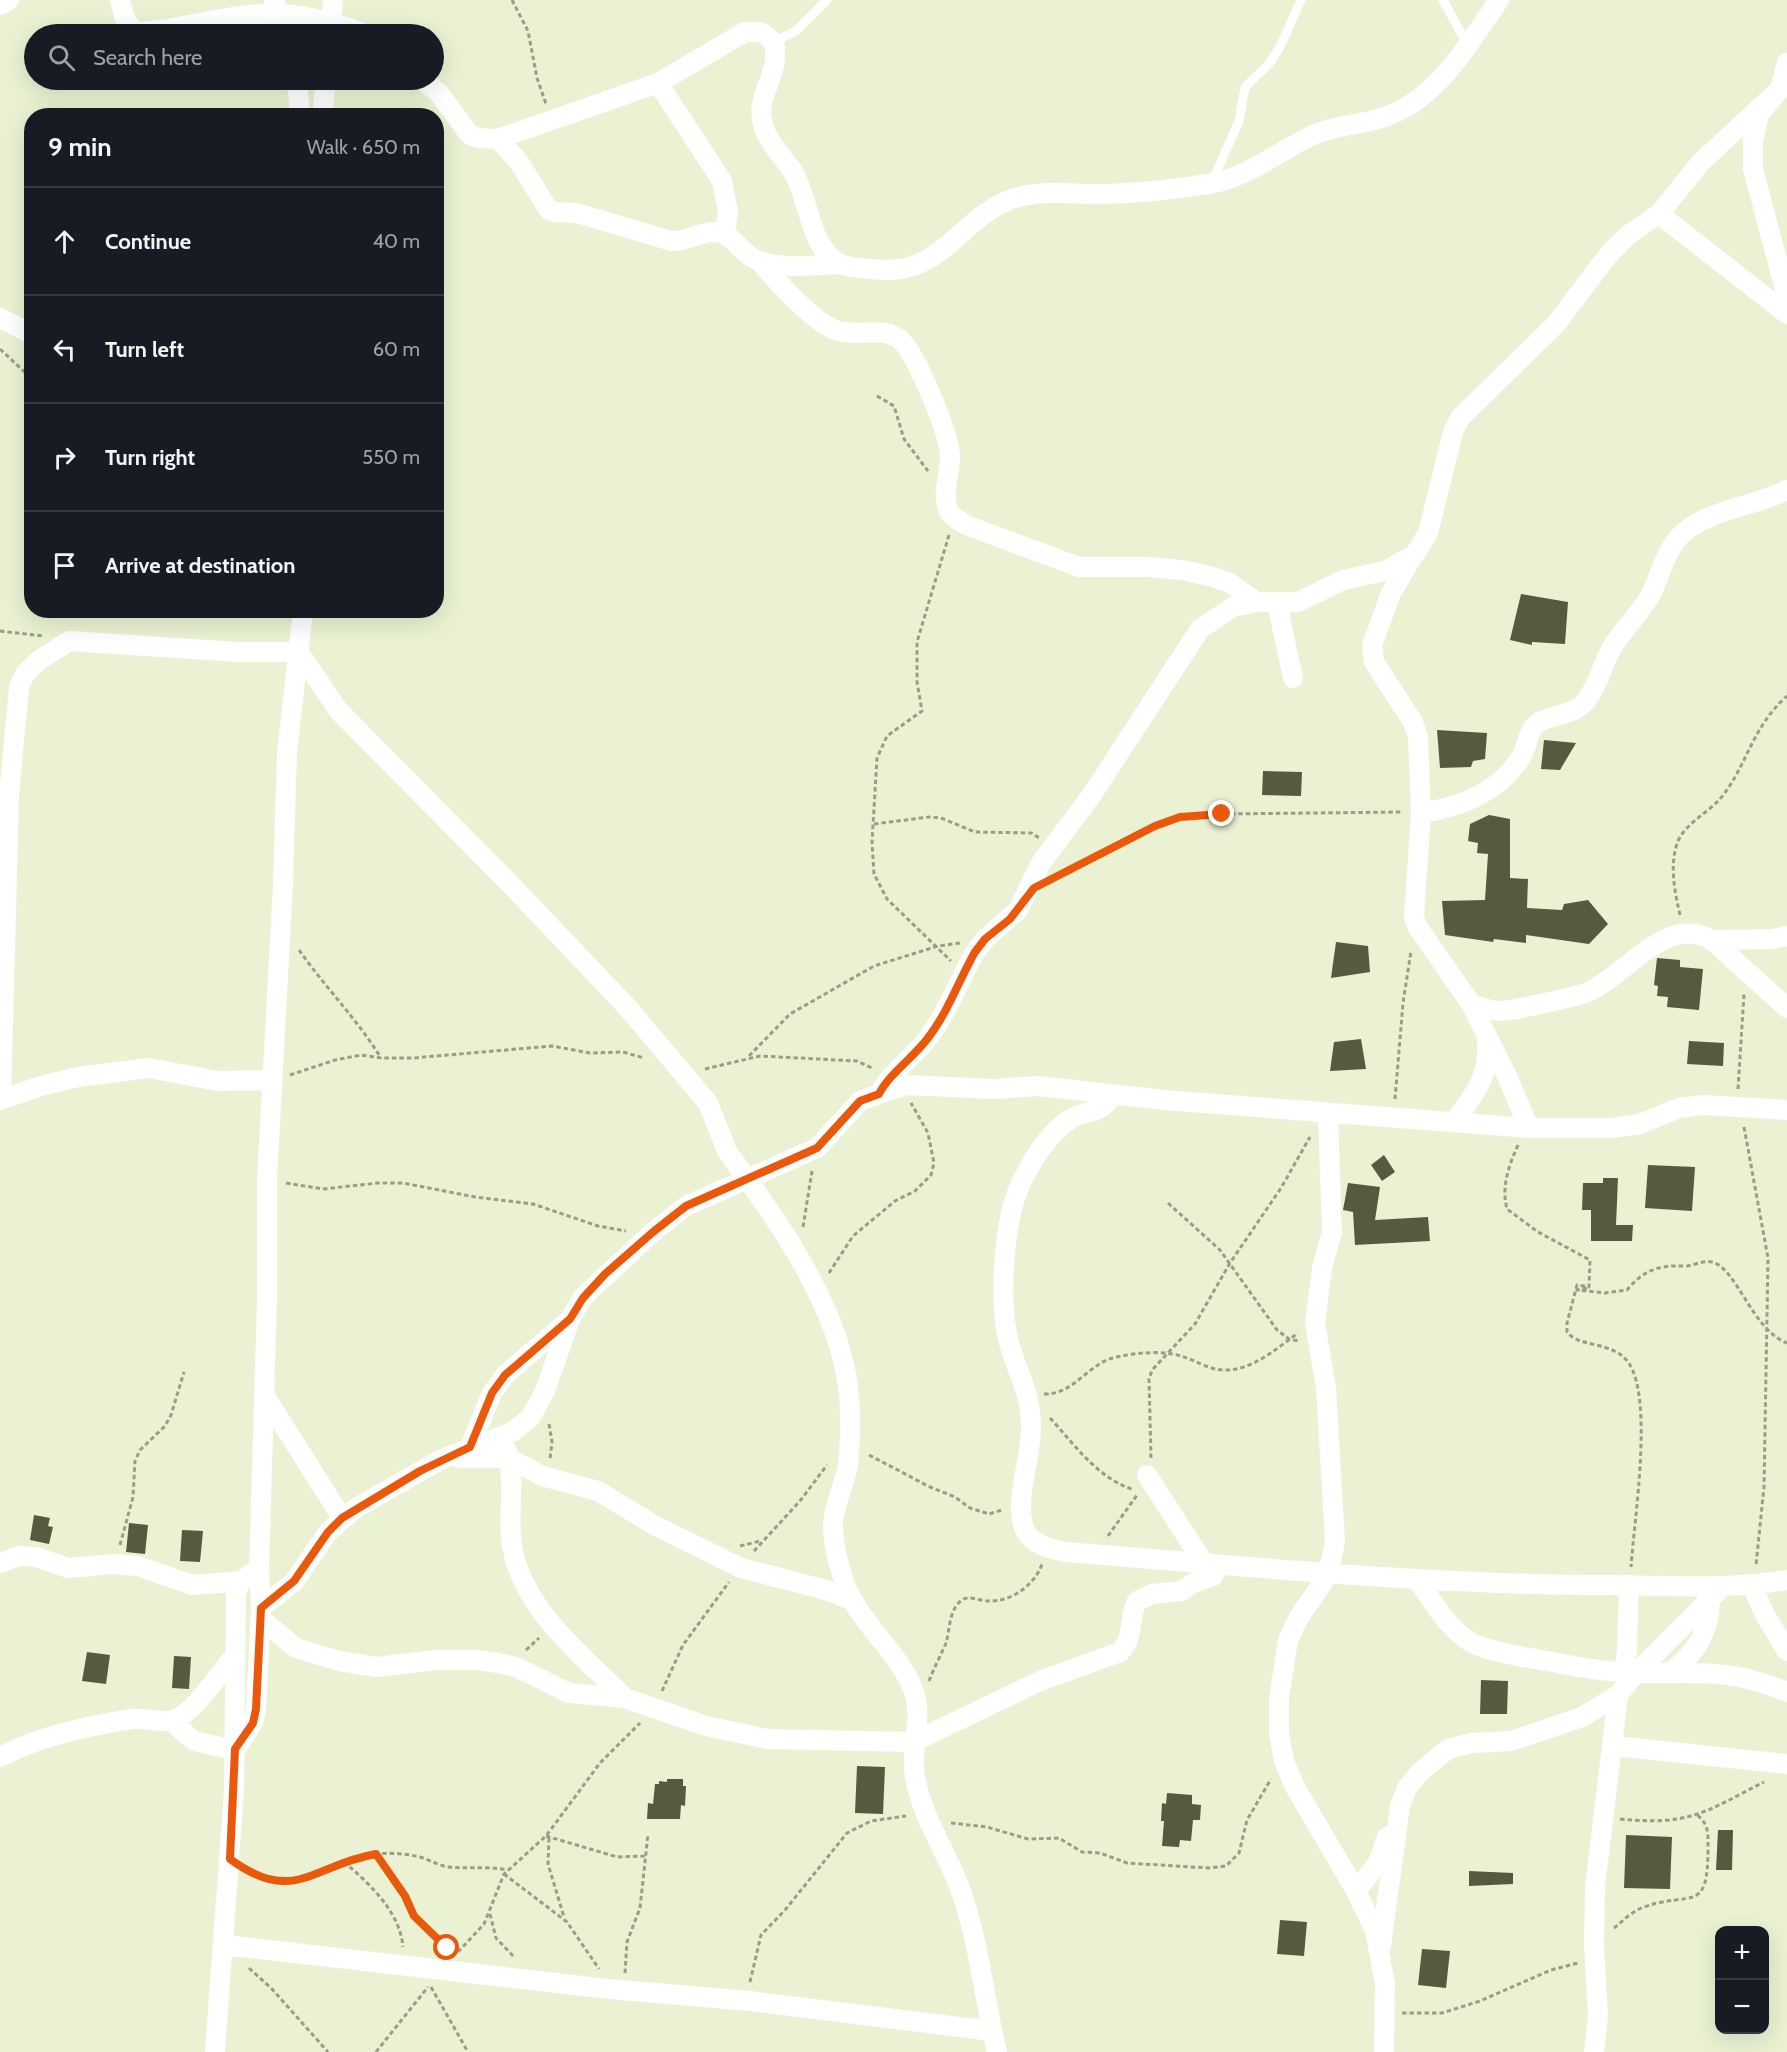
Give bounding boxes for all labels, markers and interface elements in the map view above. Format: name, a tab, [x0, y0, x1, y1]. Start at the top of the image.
search box	[24, 24, 444, 90]
icon: search	[45, 41, 78, 74]
text: Search here	[93, 44, 202, 71]
text: 9 min	[48, 131, 112, 163]
text: Walk · 650 m	[307, 135, 420, 159]
icon: ahead	[48, 225, 81, 258]
text: Continue	[105, 228, 191, 255]
text: 40 m	[372, 229, 420, 253]
icon: left	[48, 333, 81, 366]
text: Turn left	[105, 336, 184, 363]
text: 60 m	[373, 337, 420, 361]
icon: right	[48, 441, 81, 474]
text: Turn right	[105, 444, 195, 471]
text: 550 m	[362, 445, 420, 469]
icon: arrive	[48, 549, 81, 582]
text: Arrive at destination	[105, 552, 295, 579]
route end	[1208, 800, 1234, 826]
map controls	[1715, 1926, 1769, 2034]
button: +	[1715, 1926, 1769, 1980]
route start	[433, 1934, 459, 1960]
button: −	[1715, 1980, 1769, 2034]

